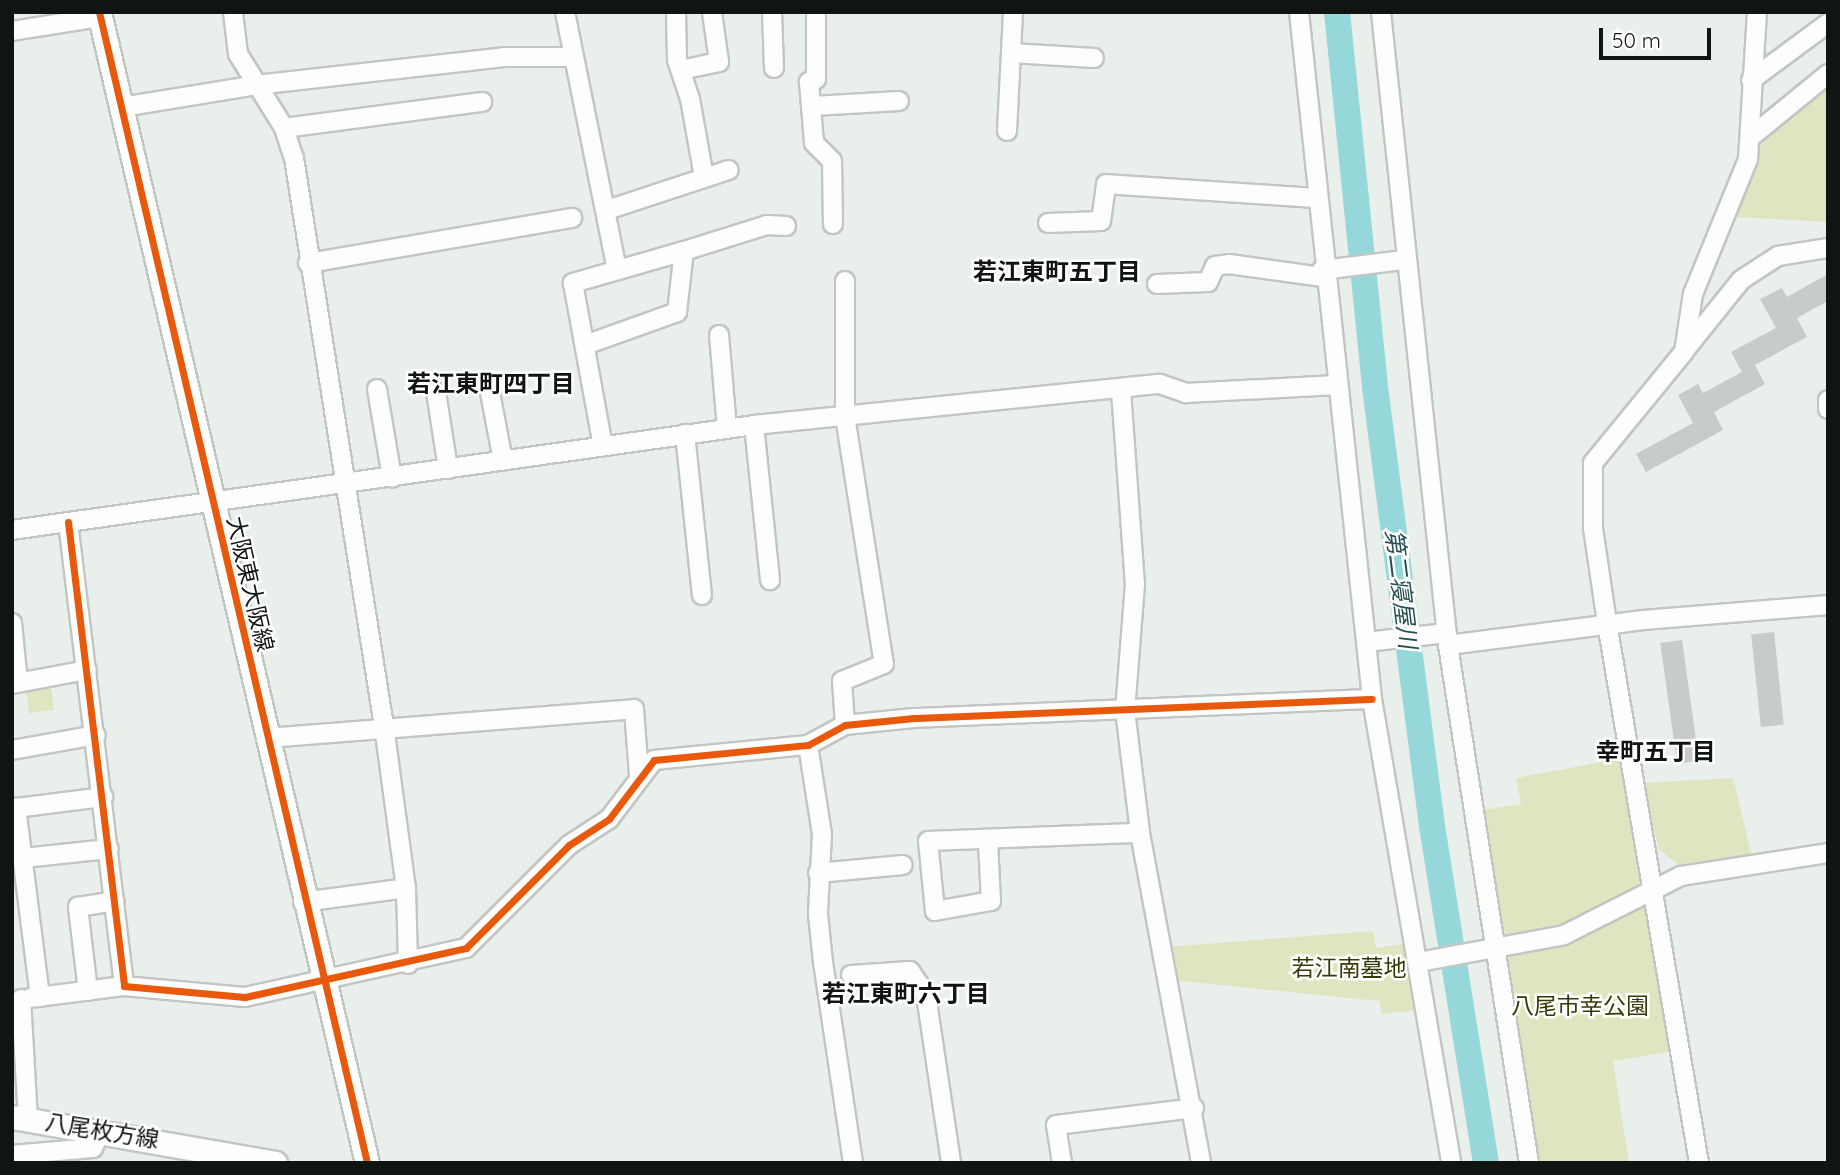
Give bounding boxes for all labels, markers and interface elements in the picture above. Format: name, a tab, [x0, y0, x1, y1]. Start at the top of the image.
scale bar	[1602, 14, 1714, 58]
text: 50 m	[1612, 27, 1661, 53]
district label: 若江東町五丁目	[973, 258, 1141, 286]
district label: 若江東町四丁目	[407, 370, 575, 398]
street label: 大阪東大阪線	[221, 514, 279, 654]
water label: 第二寝屋川	[1379, 528, 1423, 650]
district label: 幸町五丁目	[1596, 738, 1716, 766]
park label: 若江南墓地	[1292, 954, 1406, 982]
district label: 若江東町六丁目	[822, 980, 990, 1008]
park label: 八尾市幸公園	[1511, 992, 1649, 1020]
street label: 八尾枚方線	[43, 1108, 161, 1154]

